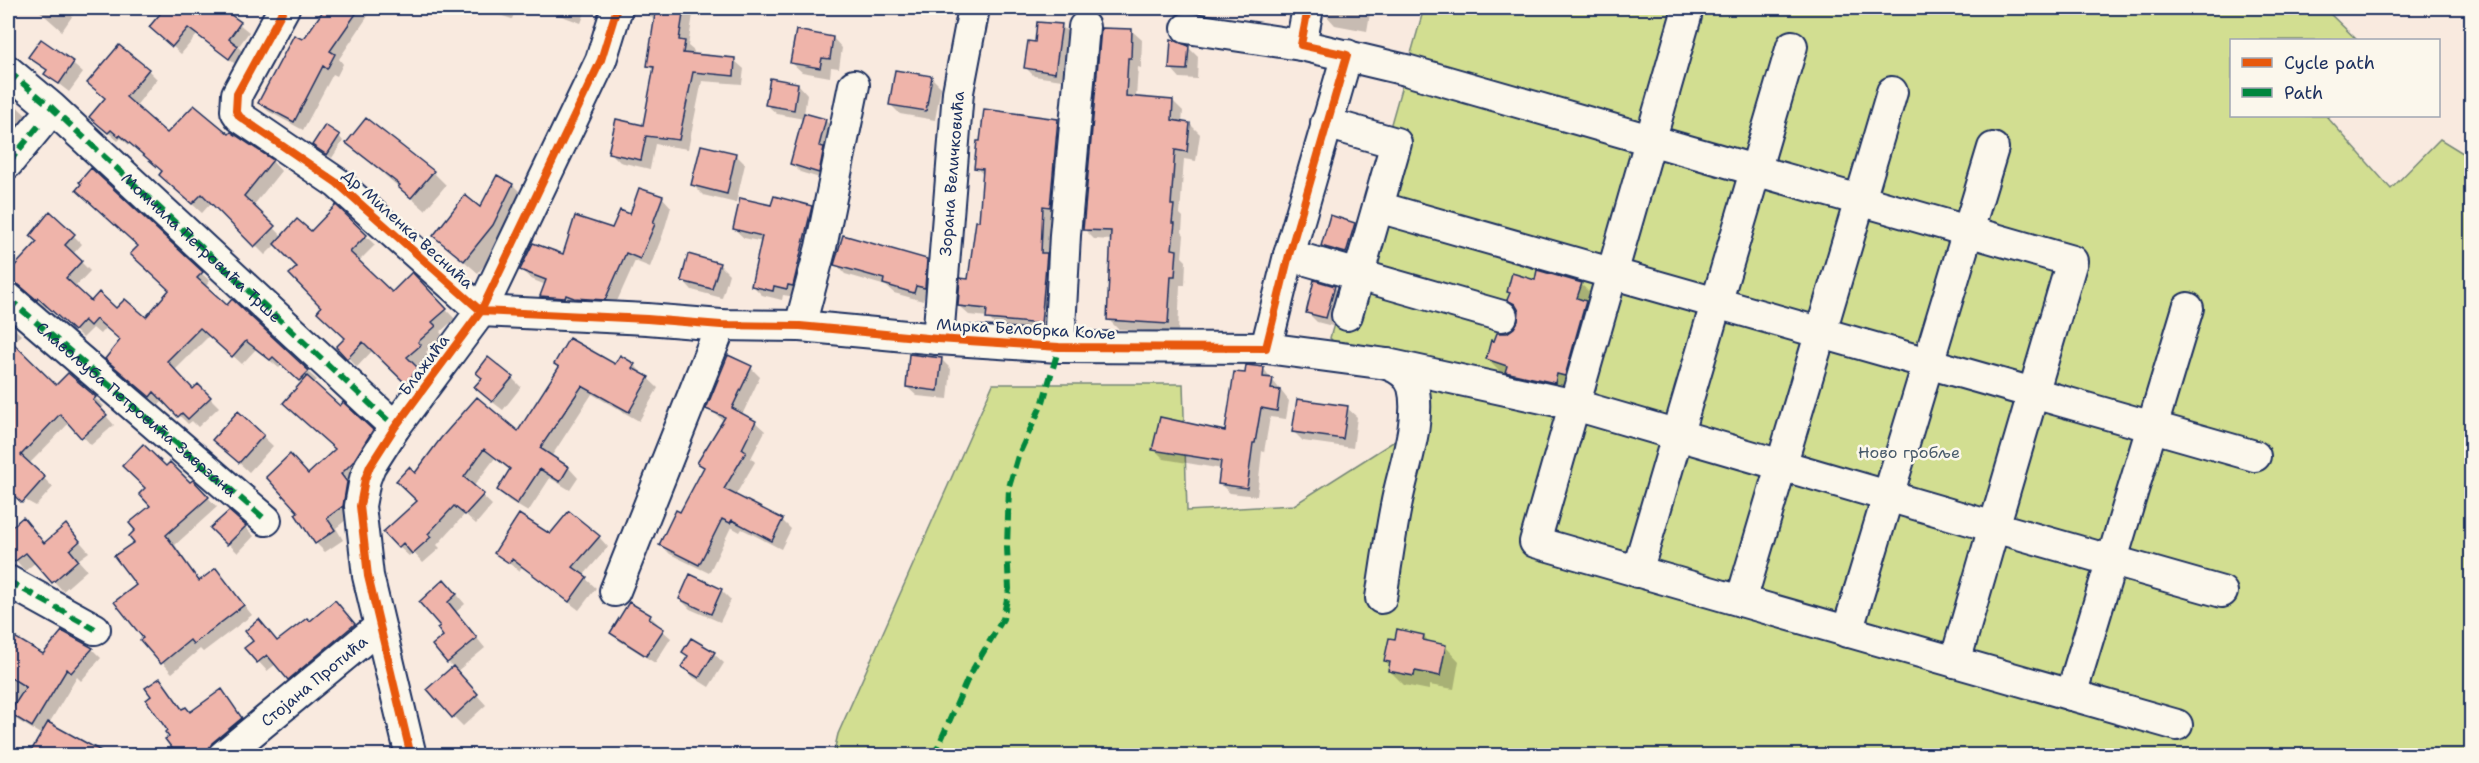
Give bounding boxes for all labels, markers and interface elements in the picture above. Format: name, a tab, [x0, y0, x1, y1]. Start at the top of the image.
legend	[2230, 39, 2440, 117]
text: Cycle path	[2284, 51, 2375, 75]
text: Path	[2284, 81, 2323, 105]
street label: Зорана Величковића	[934, 90, 969, 257]
street label: Др Миленка Веснића	[338, 165, 478, 293]
street label: Момчила Петровића Трше	[117, 168, 286, 327]
street label: Мирка Белобрка Коље	[936, 314, 1116, 344]
street label: Славољуба Петровића Заврзана	[32, 317, 242, 501]
street label: Блажића	[394, 330, 454, 400]
park label: Ново гробље	[1858, 442, 1960, 463]
street label: Стојана Протића	[256, 631, 372, 731]

